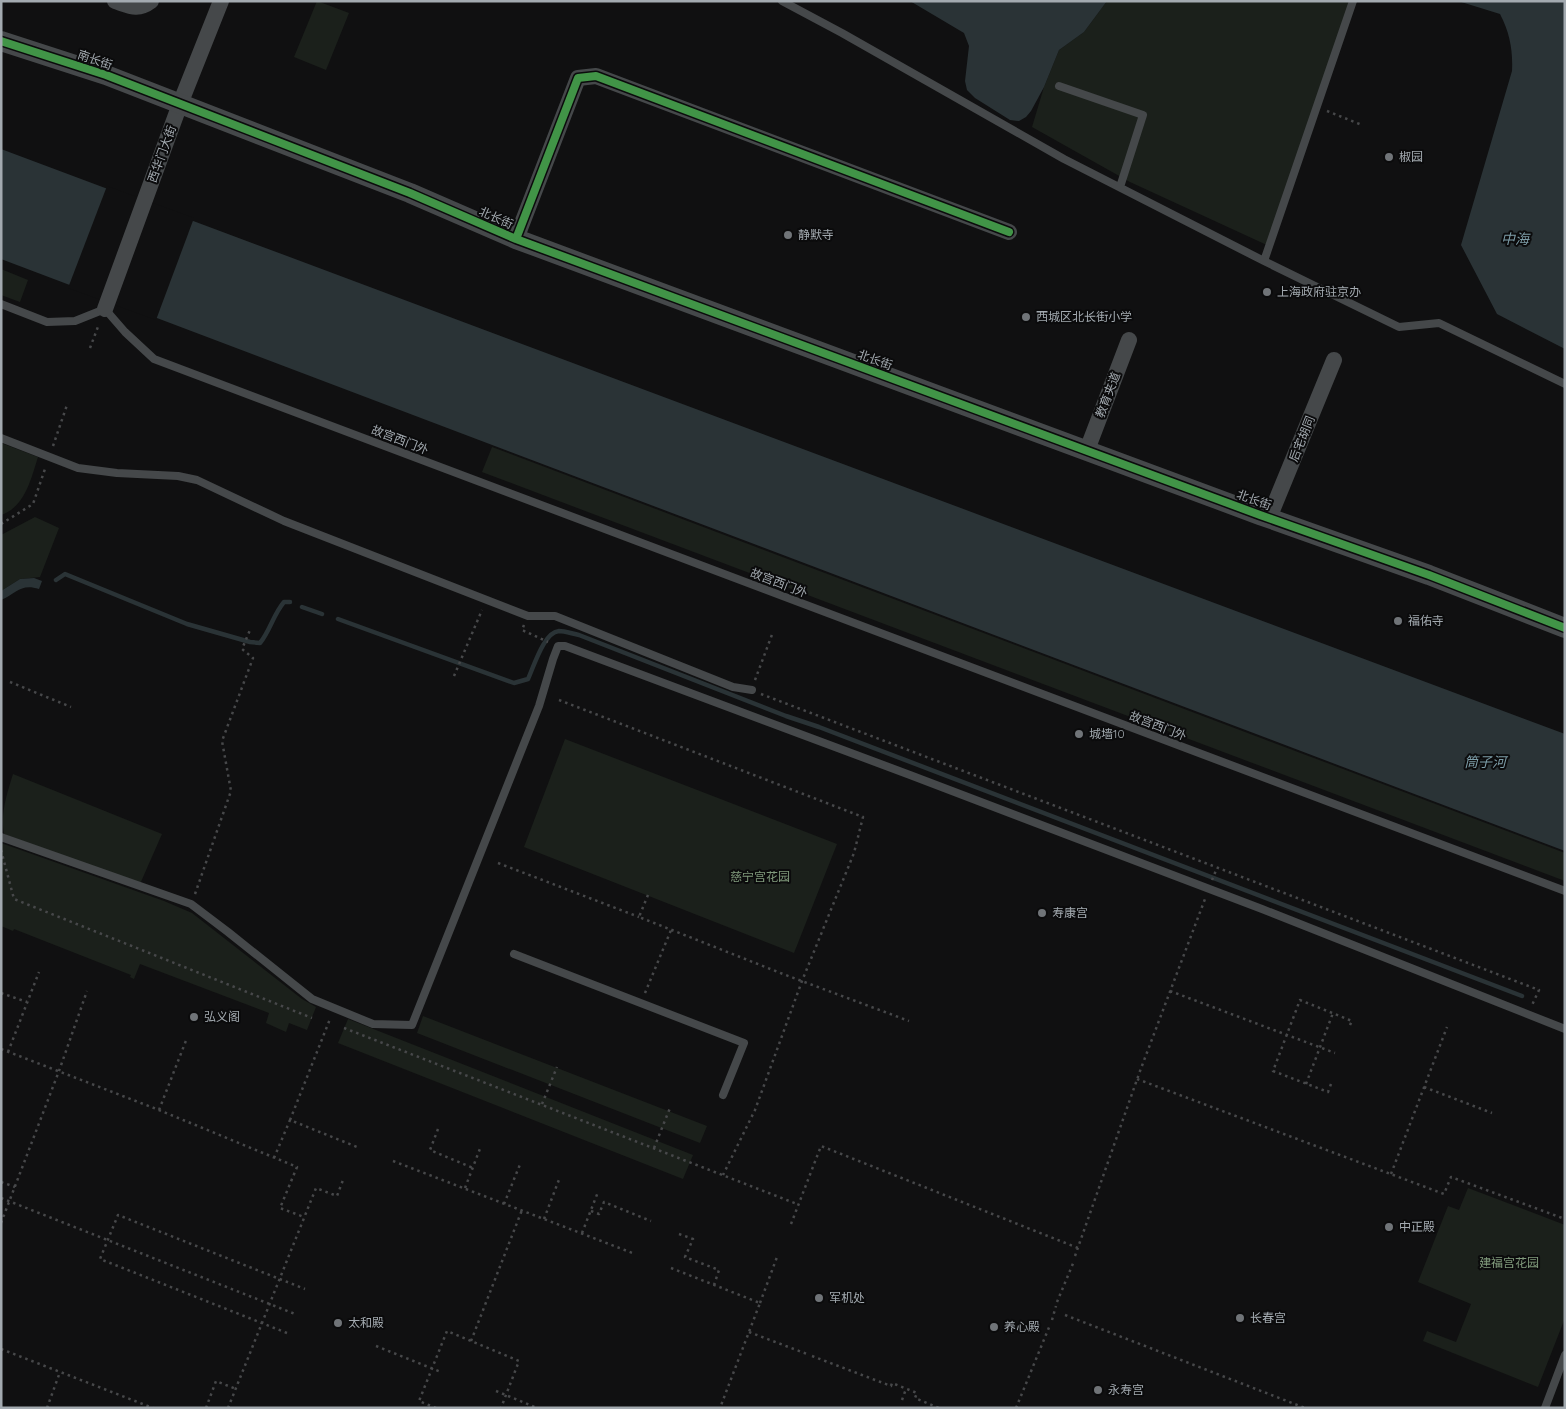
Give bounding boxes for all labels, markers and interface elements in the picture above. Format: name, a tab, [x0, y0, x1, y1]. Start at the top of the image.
street label: 南长街	[76, 47, 115, 72]
street label: 西华门大街	[144, 123, 179, 185]
place label: 椒园	[1399, 149, 1423, 164]
marker: 椒园	[1383, 151, 1395, 163]
street label: 北长街	[477, 203, 516, 232]
place label: 静默寺	[798, 227, 834, 242]
marker: 静默寺	[782, 229, 794, 241]
water label: 中海	[1501, 230, 1531, 248]
place label: 上海政府驻京办	[1277, 284, 1361, 299]
marker: 上海政府驻京办	[1261, 286, 1273, 298]
place label: 西城区北长街小学	[1036, 309, 1132, 324]
marker: 西城区北长街小学	[1020, 311, 1032, 323]
street label: 北长街	[856, 346, 895, 373]
street label: 教育夹道	[1092, 370, 1123, 420]
street label: 后宅胡同	[1286, 414, 1317, 464]
street label: 故宫西门外	[369, 422, 431, 457]
street label: 北长街	[1235, 486, 1274, 513]
street label: 故宫西门外	[748, 565, 810, 600]
place label: 福佑寺	[1408, 613, 1444, 628]
marker: 福佑寺	[1392, 615, 1404, 627]
street label: 故宫西门外	[1127, 708, 1189, 743]
place label: 城墙10	[1089, 726, 1125, 741]
marker: 城墙10	[1073, 728, 1085, 740]
water label: 筒子河	[1464, 753, 1509, 771]
park label: 慈宁宫花园	[730, 869, 790, 884]
place label: 寿康宫	[1052, 905, 1088, 920]
marker: 寿康宫	[1036, 907, 1048, 919]
place label: 弘义阁	[204, 1009, 240, 1024]
marker: 弘义阁	[188, 1011, 200, 1023]
place label: 中正殿	[1399, 1219, 1435, 1234]
marker: 中正殿	[1383, 1221, 1395, 1233]
park label: 建福宫花园	[1479, 1255, 1539, 1270]
place label: 军机处	[829, 1290, 865, 1305]
marker: 军机处	[813, 1292, 825, 1304]
place label: 长春宫	[1250, 1310, 1286, 1325]
marker: 长春宫	[1234, 1312, 1246, 1324]
place label: 太和殿	[348, 1315, 384, 1330]
marker: 太和殿	[332, 1317, 344, 1329]
place label: 养心殿	[1004, 1319, 1040, 1334]
marker: 养心殿	[988, 1321, 1000, 1333]
place label: 永寿宫	[1108, 1382, 1144, 1397]
marker: 永寿宫	[1092, 1384, 1104, 1396]

